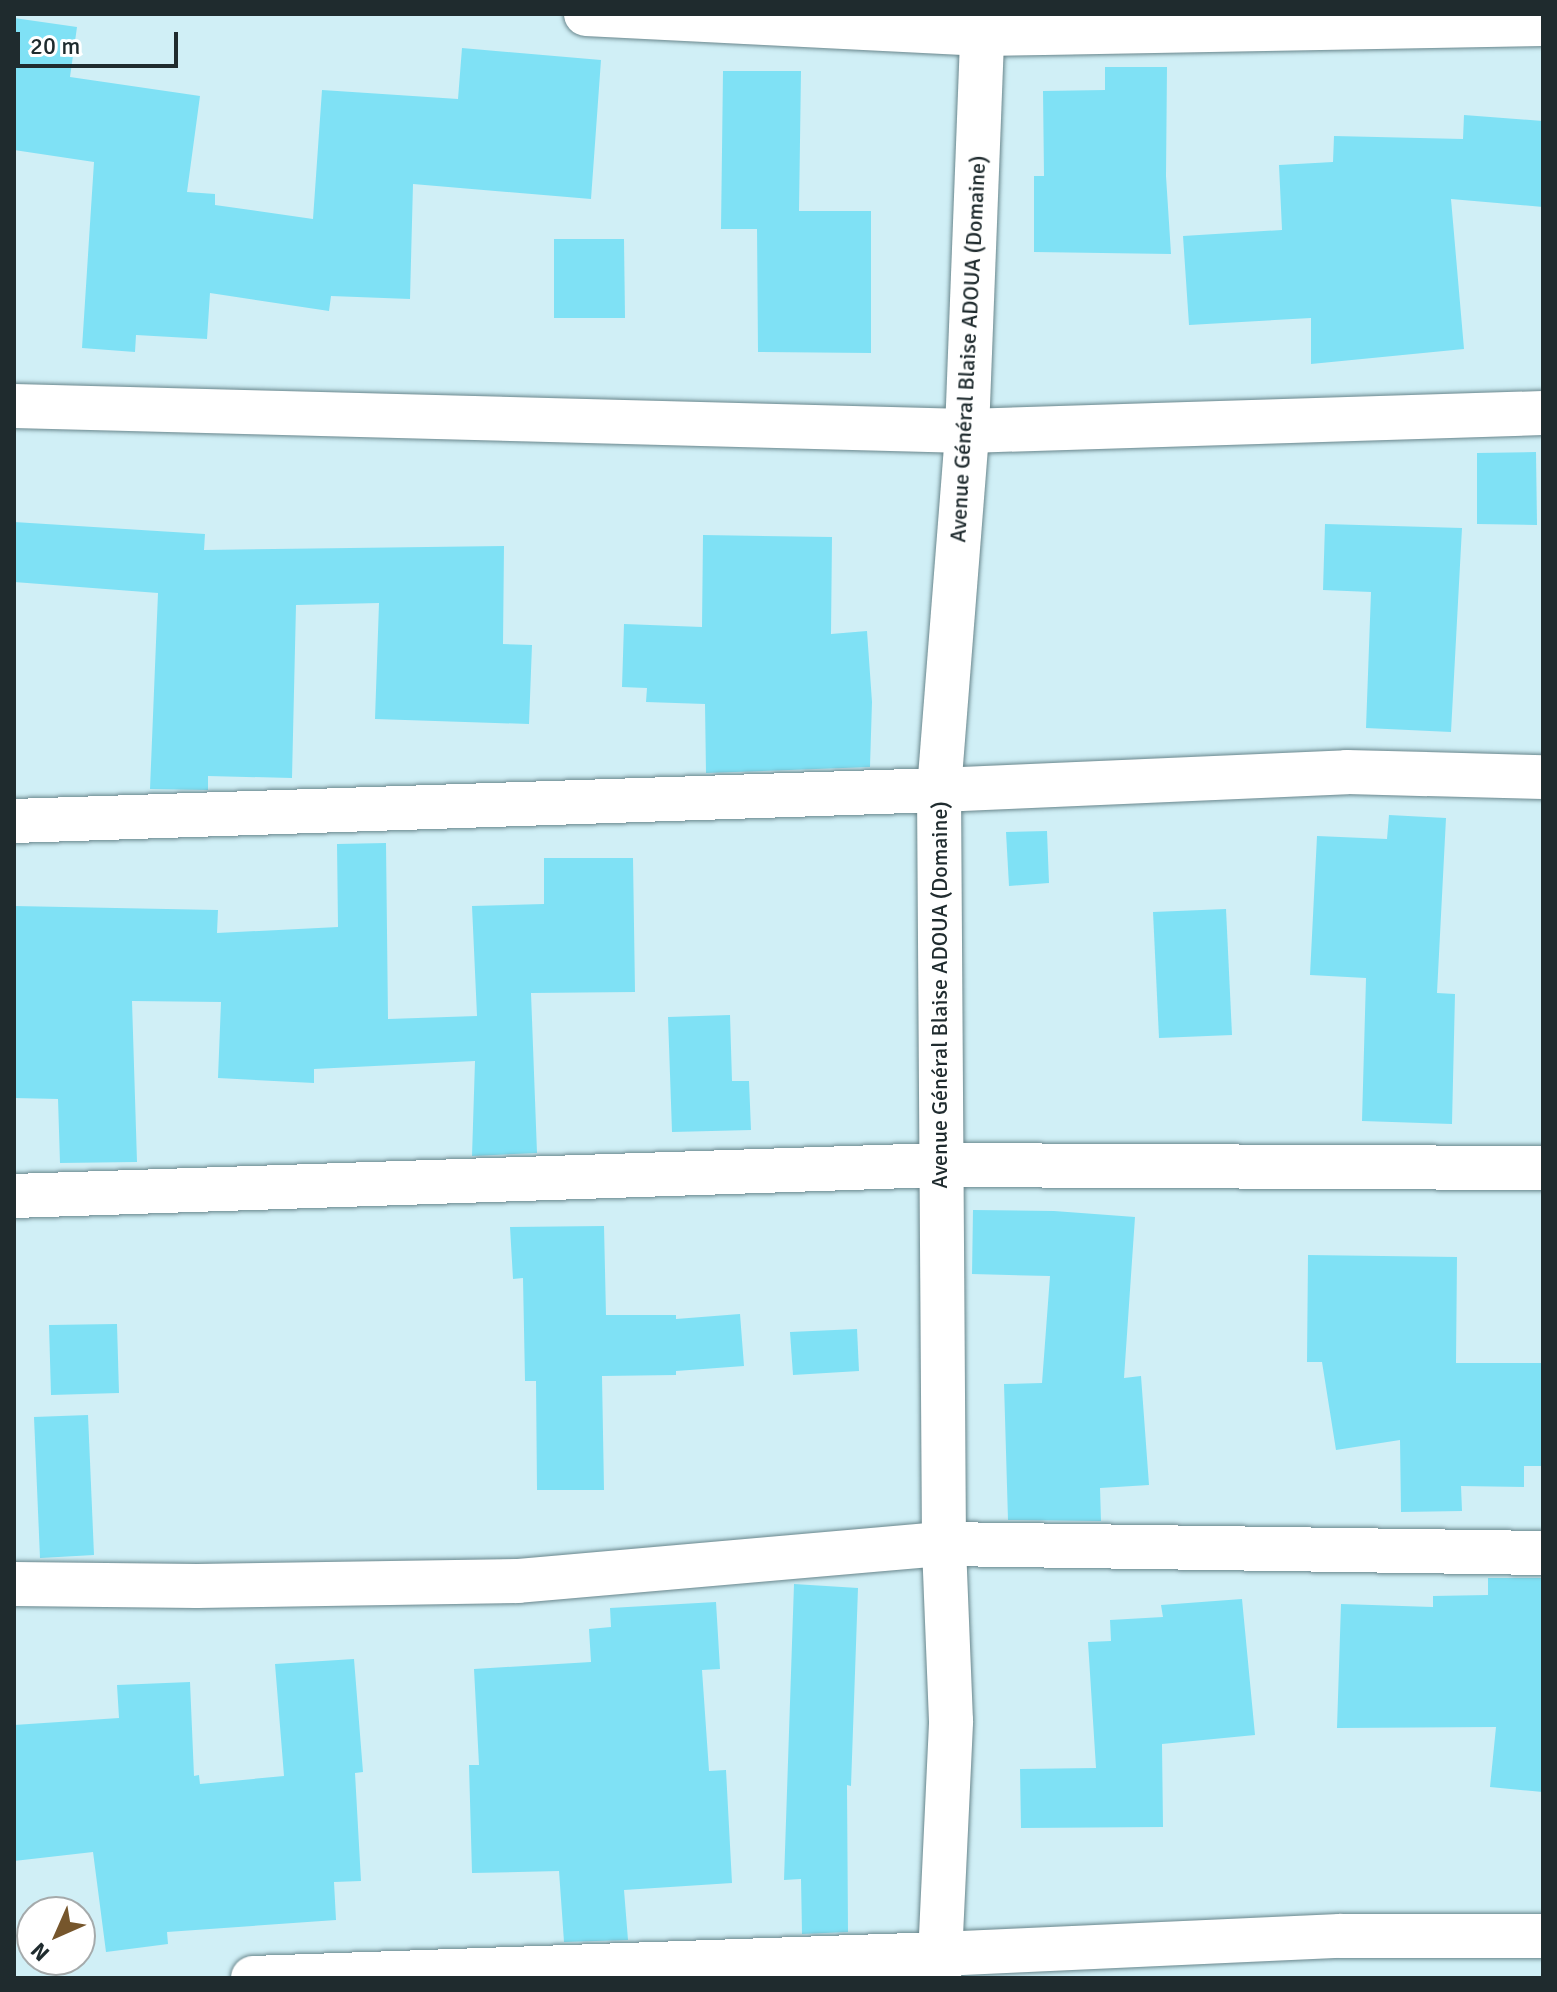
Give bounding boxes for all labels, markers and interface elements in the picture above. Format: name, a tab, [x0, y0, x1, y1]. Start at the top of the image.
scale bar	[20, 16, 182, 66]
text: 20 m	[30, 31, 80, 61]
street label: Avenue Général Blaise ADOUA (Domaine)	[945, 155, 991, 543]
street label: Avenue Général Blaise ADOUA (Domaine)	[927, 801, 953, 1189]
north arrow	[16, 1896, 96, 1976]
text: N	[25, 1937, 55, 1967]

